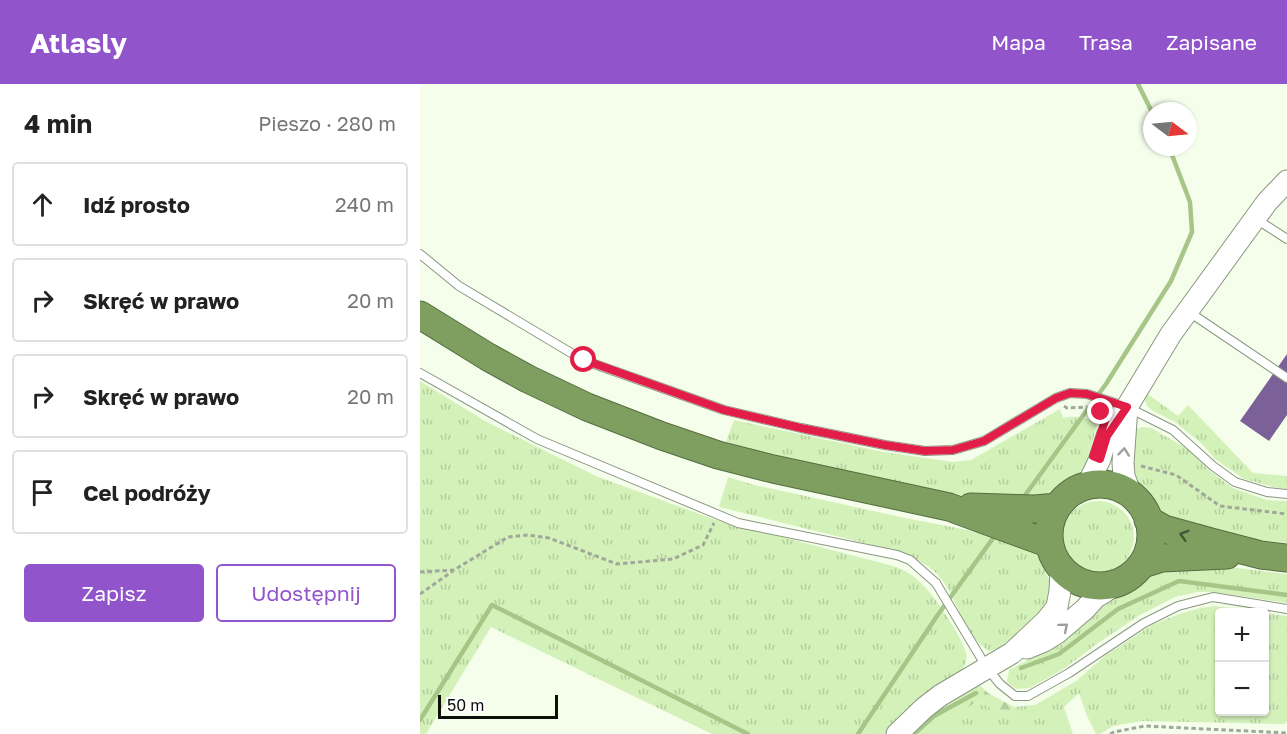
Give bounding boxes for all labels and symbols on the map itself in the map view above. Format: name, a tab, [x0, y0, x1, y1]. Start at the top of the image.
north arrow	[1143, 102, 1197, 156]
route start	[570, 346, 596, 372]
route end	[1087, 398, 1113, 424]
one-way arrow	[1117, 447, 1130, 456]
one-way arrow	[1179, 530, 1190, 542]
one-way arrow	[1057, 623, 1068, 634]
scale bar	[438, 692, 558, 720]

